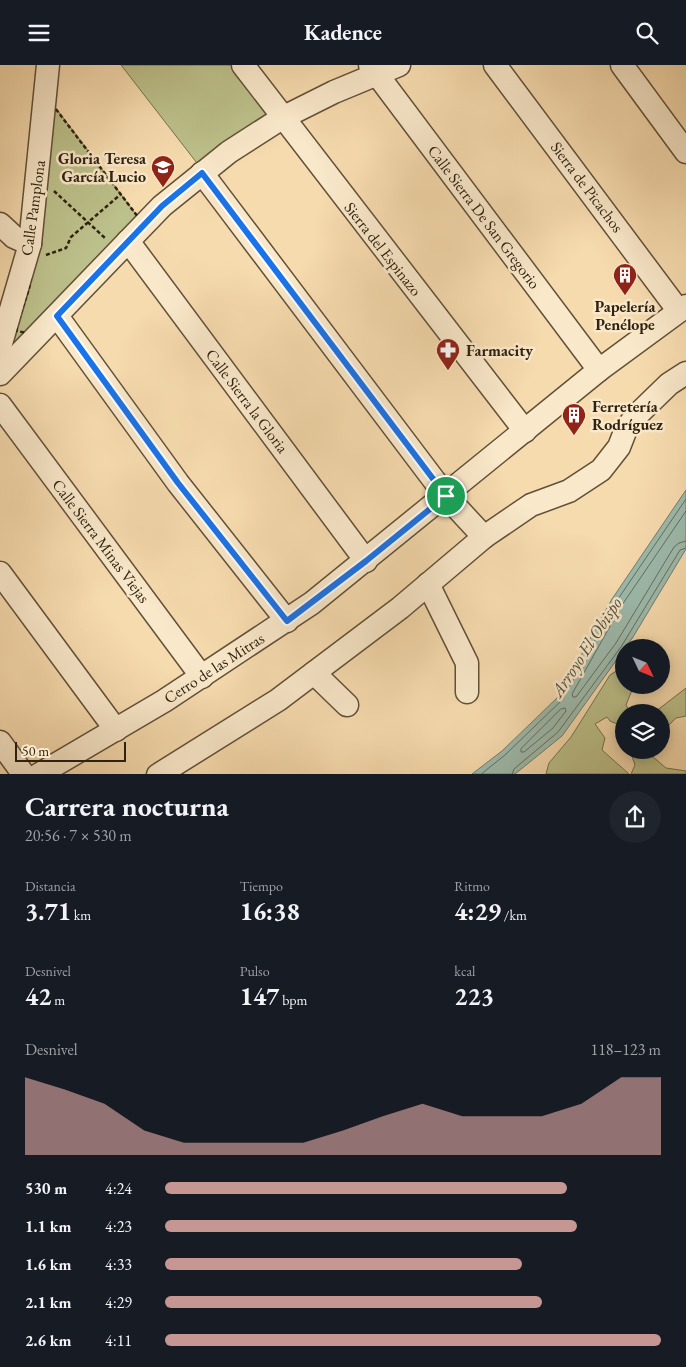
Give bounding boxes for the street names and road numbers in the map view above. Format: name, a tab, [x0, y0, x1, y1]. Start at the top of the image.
street label: Sierra de Picachos	[546, 137, 628, 237]
street label: Calle Sierra De San Gregorio	[423, 141, 545, 293]
street label: Calle Pamplona	[16, 158, 50, 257]
street label: Sierra del Espinazo	[340, 198, 426, 300]
street label: Calle Sierra la Gloria	[201, 345, 293, 458]
street label: Calle Sierra Minas Viejas	[47, 475, 155, 607]
street label: Cerro de las Mitras	[160, 628, 268, 708]

